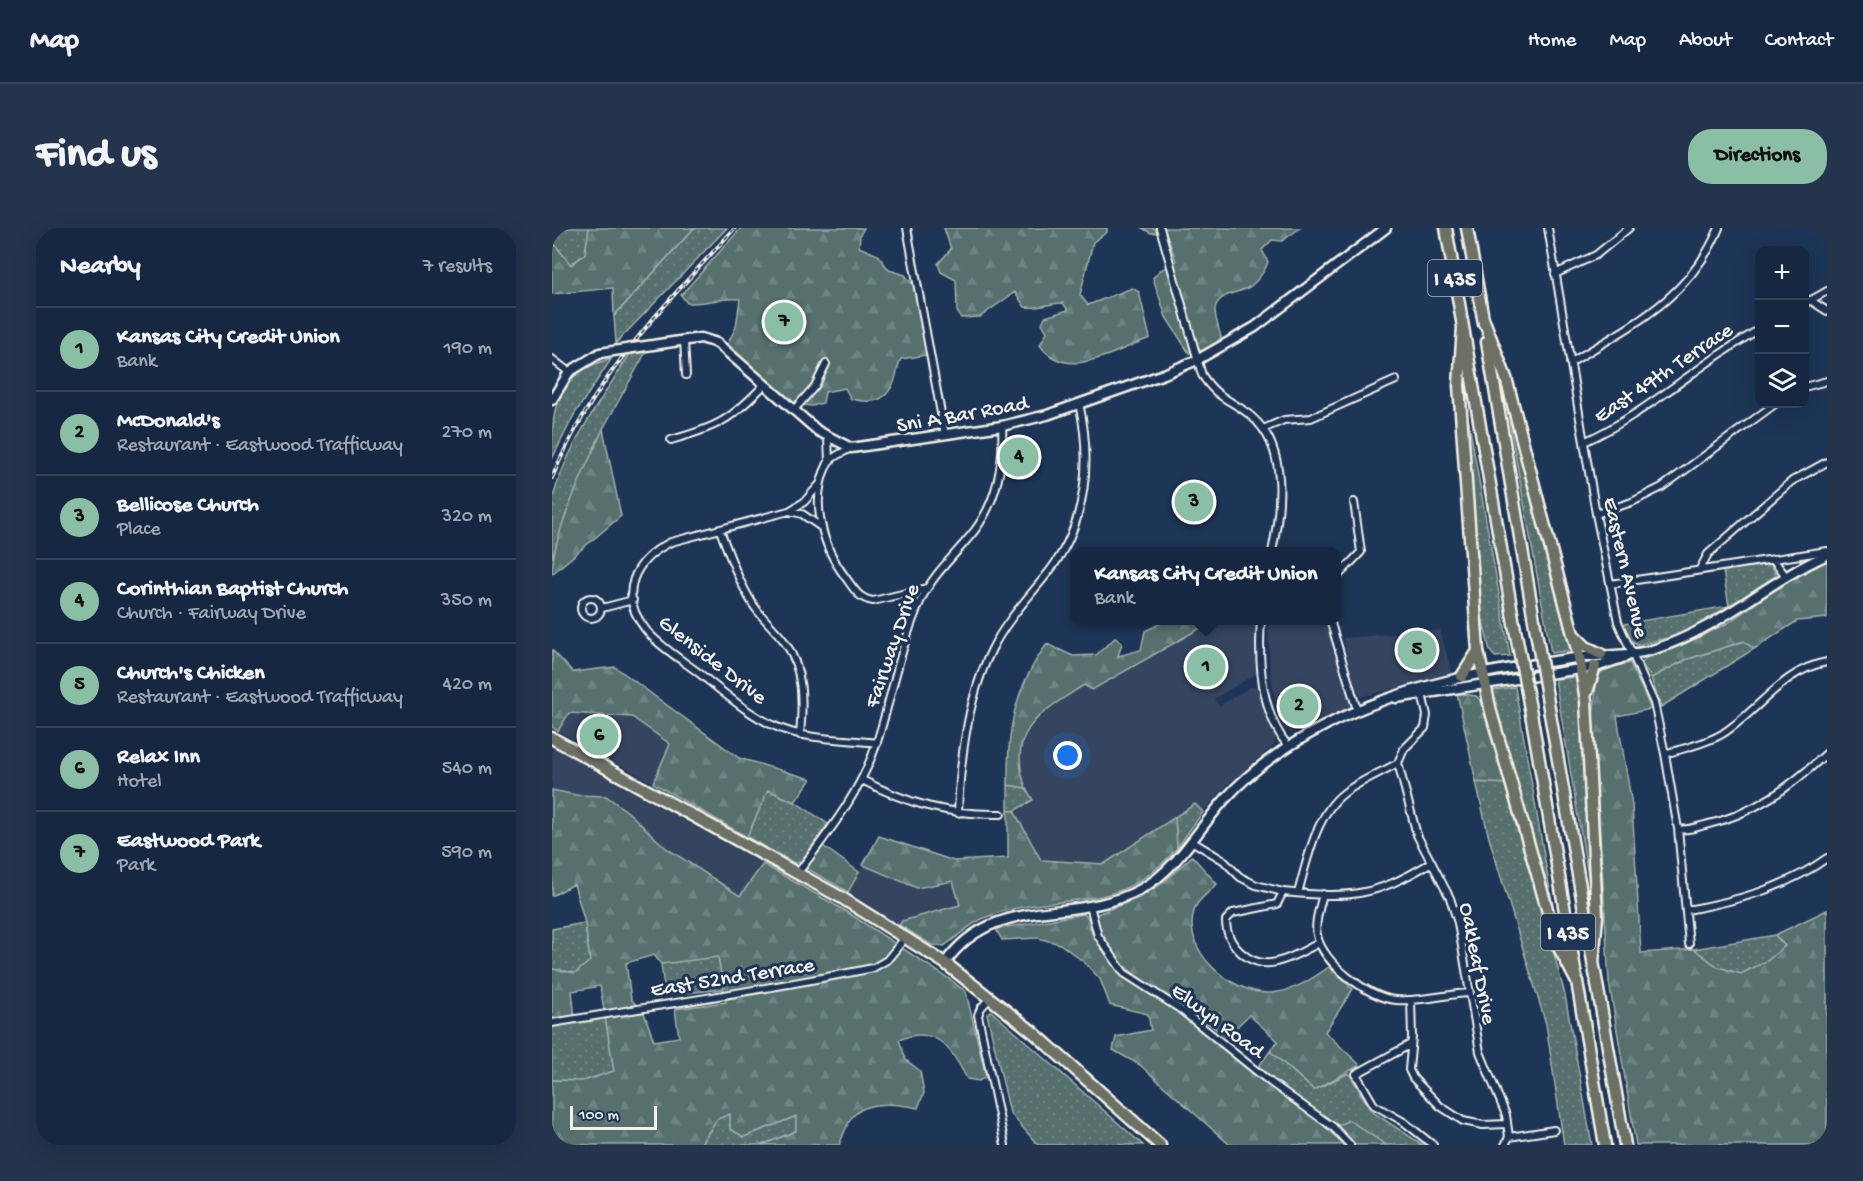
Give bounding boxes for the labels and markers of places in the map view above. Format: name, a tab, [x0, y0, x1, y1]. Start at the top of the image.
pin: 7	[764, 300, 804, 344]
pin: 4	[1000, 434, 1038, 480]
pin: 3	[1174, 480, 1214, 524]
pin: 5	[1398, 628, 1436, 672]
pin: 1	[1186, 644, 1226, 690]
pin: 2	[1280, 684, 1318, 728]
pin: 6	[580, 714, 618, 758]

